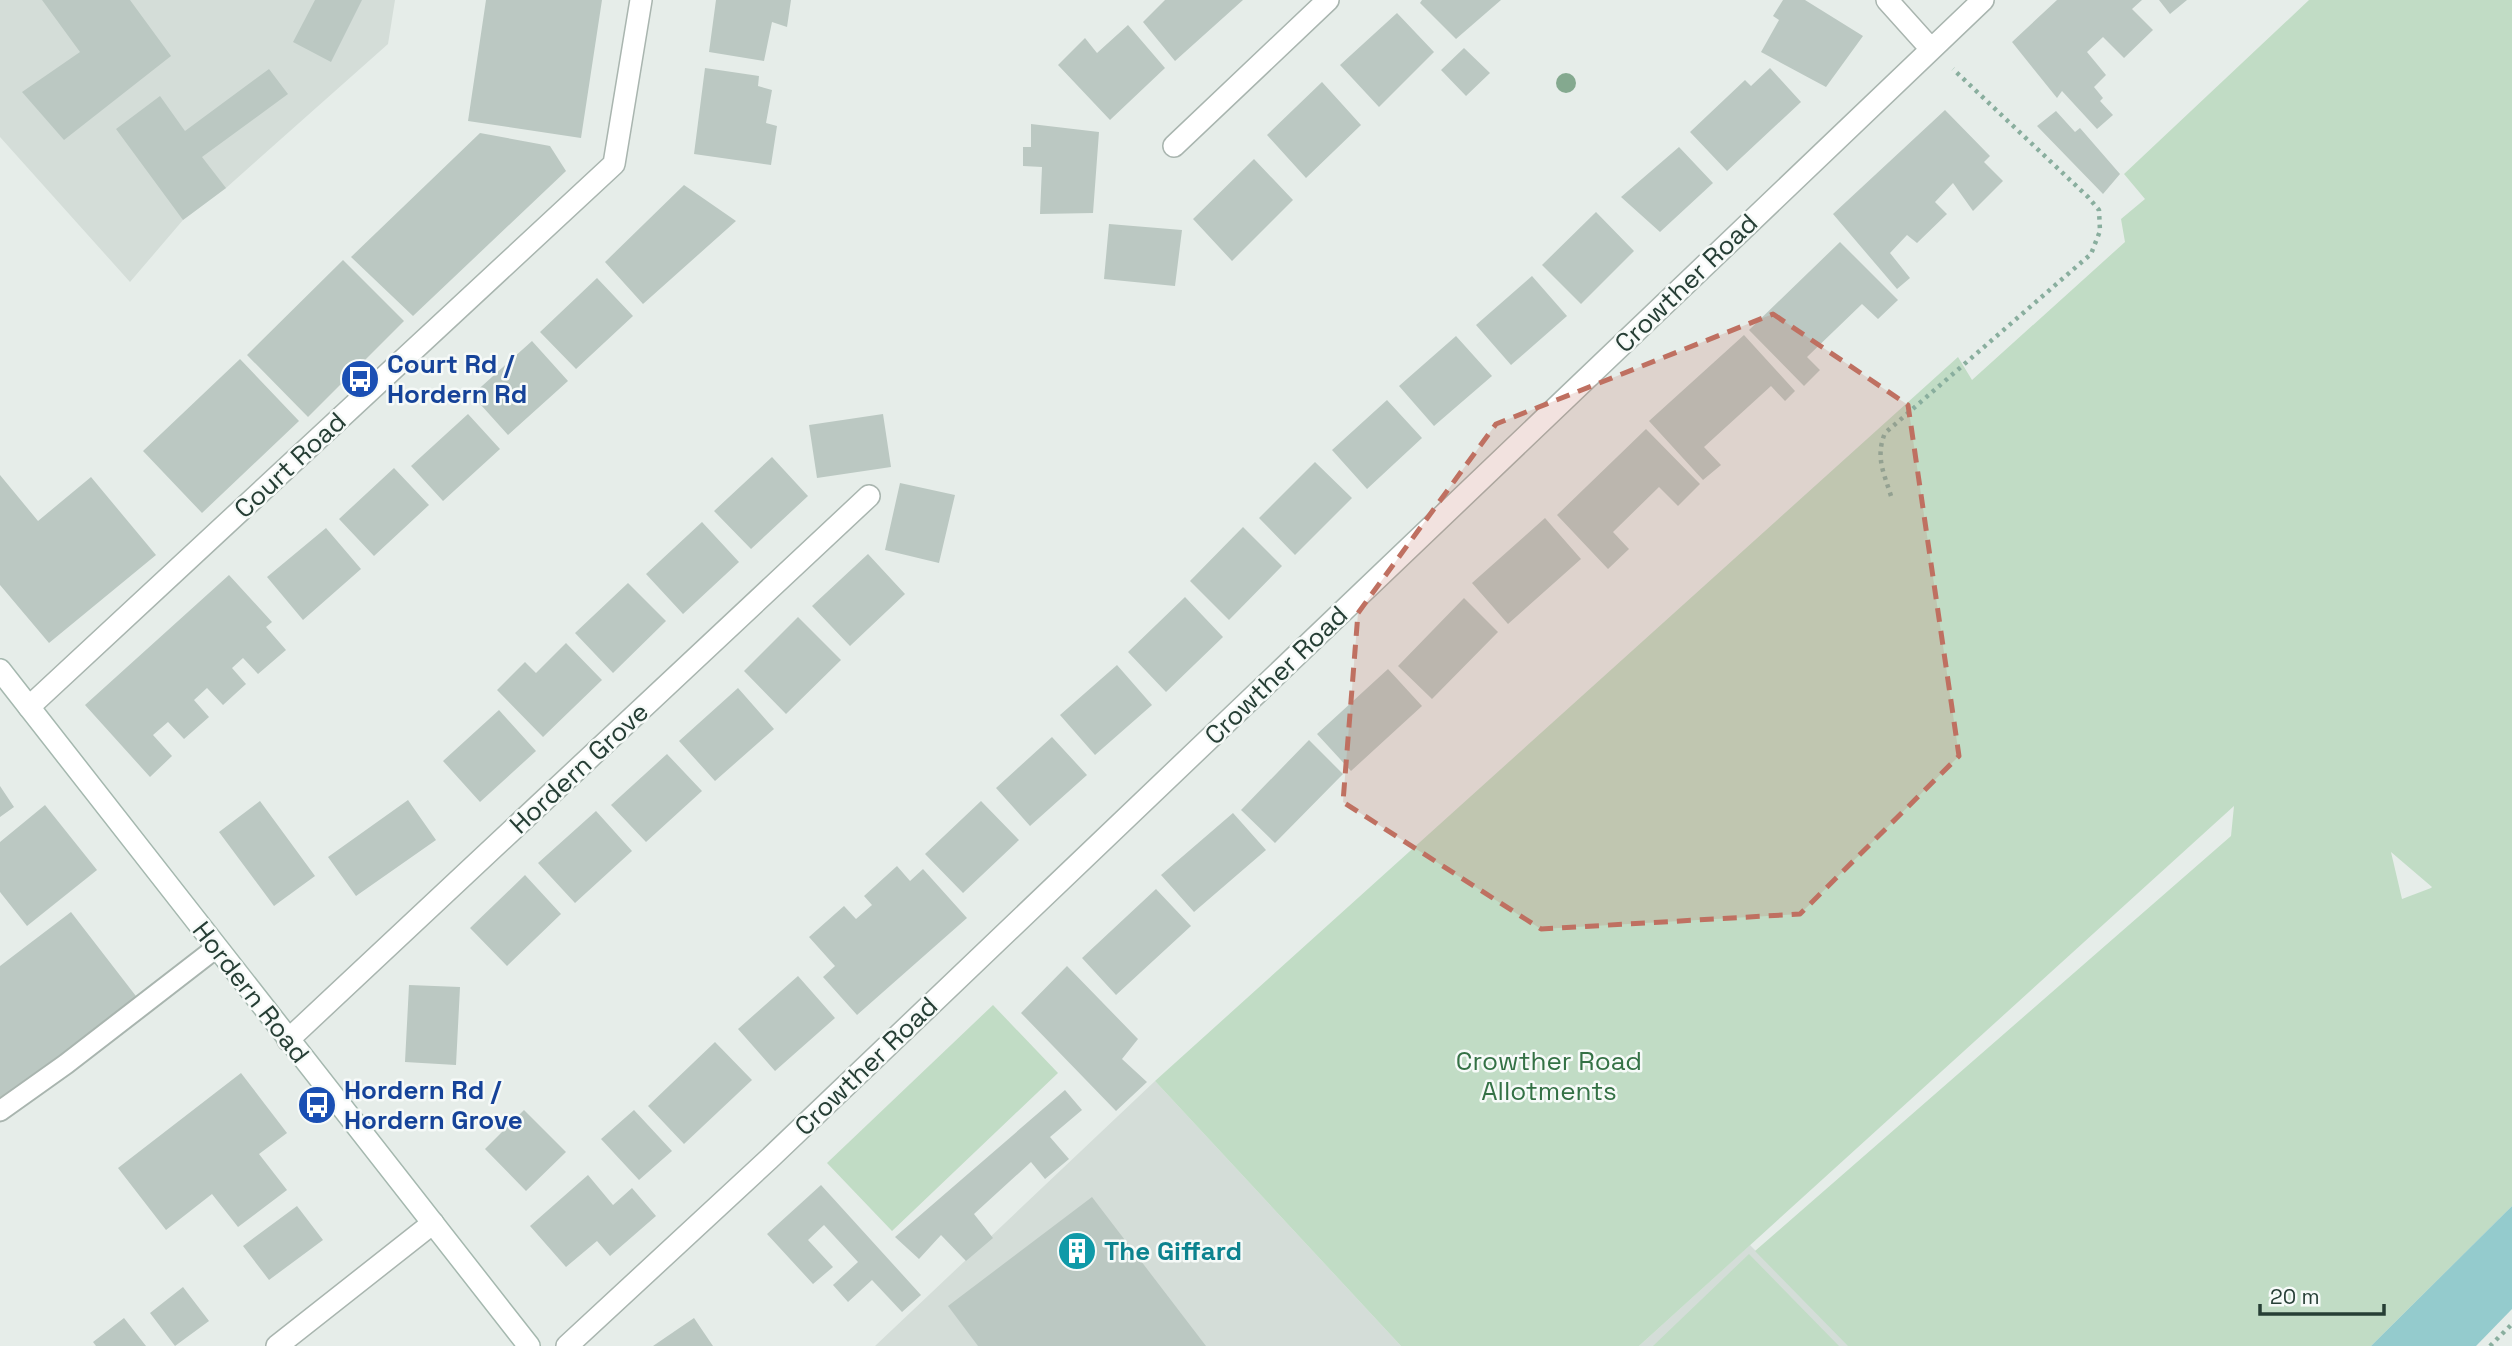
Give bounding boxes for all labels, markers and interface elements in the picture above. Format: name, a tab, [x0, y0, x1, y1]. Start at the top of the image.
street label: Crowther Road	[1607, 206, 1765, 360]
place label: Court Rd / Hordern Rd	[387, 347, 527, 411]
bus stop icon: Court Rd / Hordern Rd	[339, 358, 381, 400]
street label: Court Road	[227, 405, 353, 525]
street label: Crowther Road	[1197, 598, 1355, 752]
street label: Hordern Grove	[502, 695, 656, 841]
street label: Hordern Road	[185, 914, 317, 1070]
street label: Crowther Road	[787, 989, 945, 1143]
park label: Crowther Road Allotments	[1456, 1044, 1642, 1108]
place label: Hordern Rd / Hordern Grove	[344, 1073, 523, 1137]
bus stop icon: Hordern Rd / Hordern Grove	[296, 1084, 338, 1126]
building icon: The Giffard	[1056, 1230, 1098, 1272]
place label: The Giffard	[1104, 1234, 1242, 1268]
scale bar	[2260, 1272, 2384, 1316]
text: 20 m	[2270, 1283, 2320, 1310]

